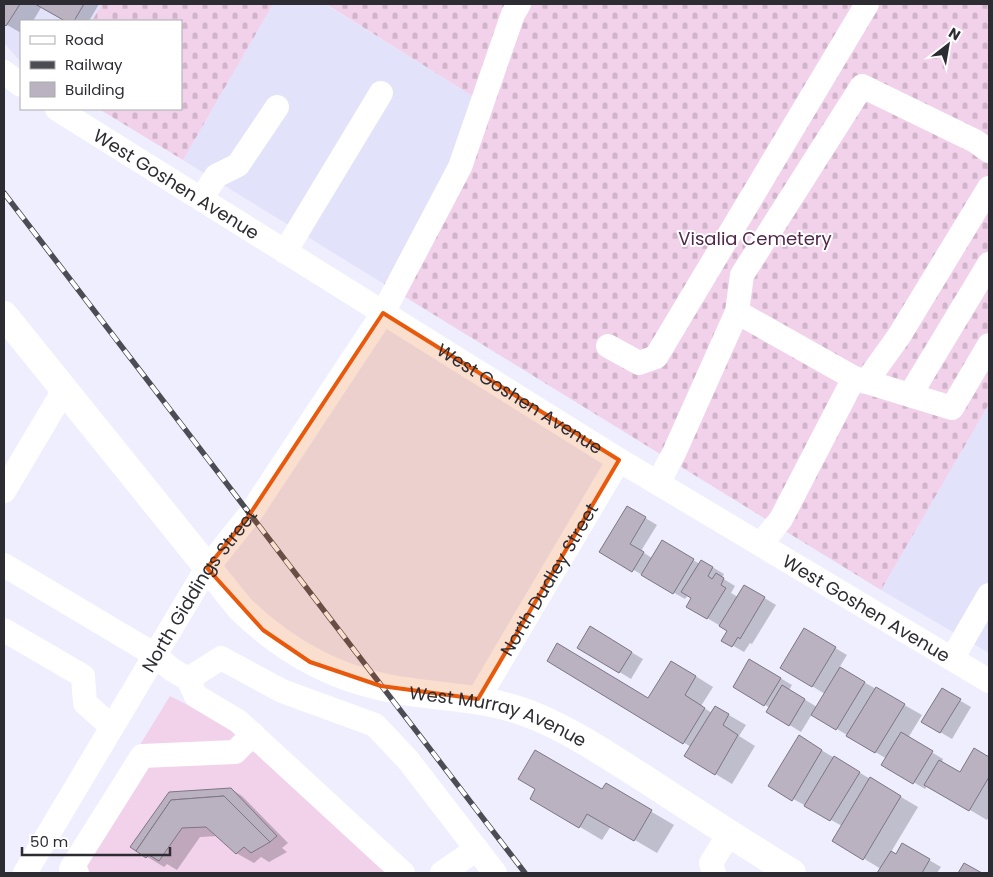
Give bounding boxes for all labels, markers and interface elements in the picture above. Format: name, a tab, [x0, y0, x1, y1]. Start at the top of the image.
legend	[20, 20, 182, 110]
north arrow	[923, 20, 973, 70]
text: N	[945, 23, 964, 45]
text: Road	[65, 29, 104, 50]
text: Railway	[65, 54, 123, 75]
text: Building	[65, 79, 125, 100]
street label: West Goshen Avenue	[89, 122, 264, 245]
park label: Visalia Cemetery	[678, 226, 832, 251]
street label: West Goshen Avenue	[432, 337, 608, 459]
street label: North Dudley Street	[494, 498, 603, 660]
street label: North Giddings Street	[135, 504, 262, 677]
street label: West Goshen Avenue	[778, 548, 955, 668]
street label: West Murray Avenue	[408, 679, 591, 752]
scale bar	[22, 824, 170, 856]
text: 50 m	[30, 831, 68, 852]

